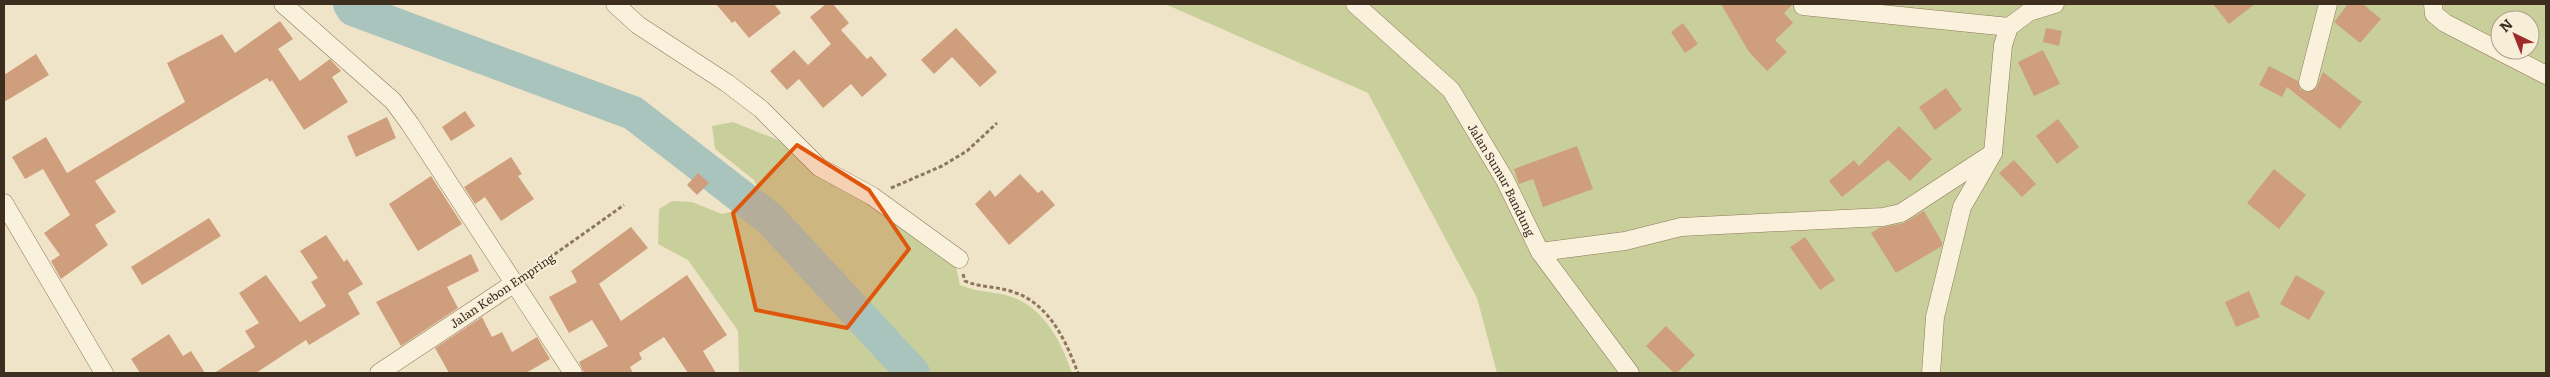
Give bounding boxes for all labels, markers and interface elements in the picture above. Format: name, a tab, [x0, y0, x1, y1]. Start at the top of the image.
north arrow	[2490, 10, 2540, 60]
text: N	[2494, 13, 2517, 36]
street label: Jalan Sumur Bandung	[1464, 119, 1540, 240]
street label: Jalan Kebon Empring	[446, 248, 558, 332]

